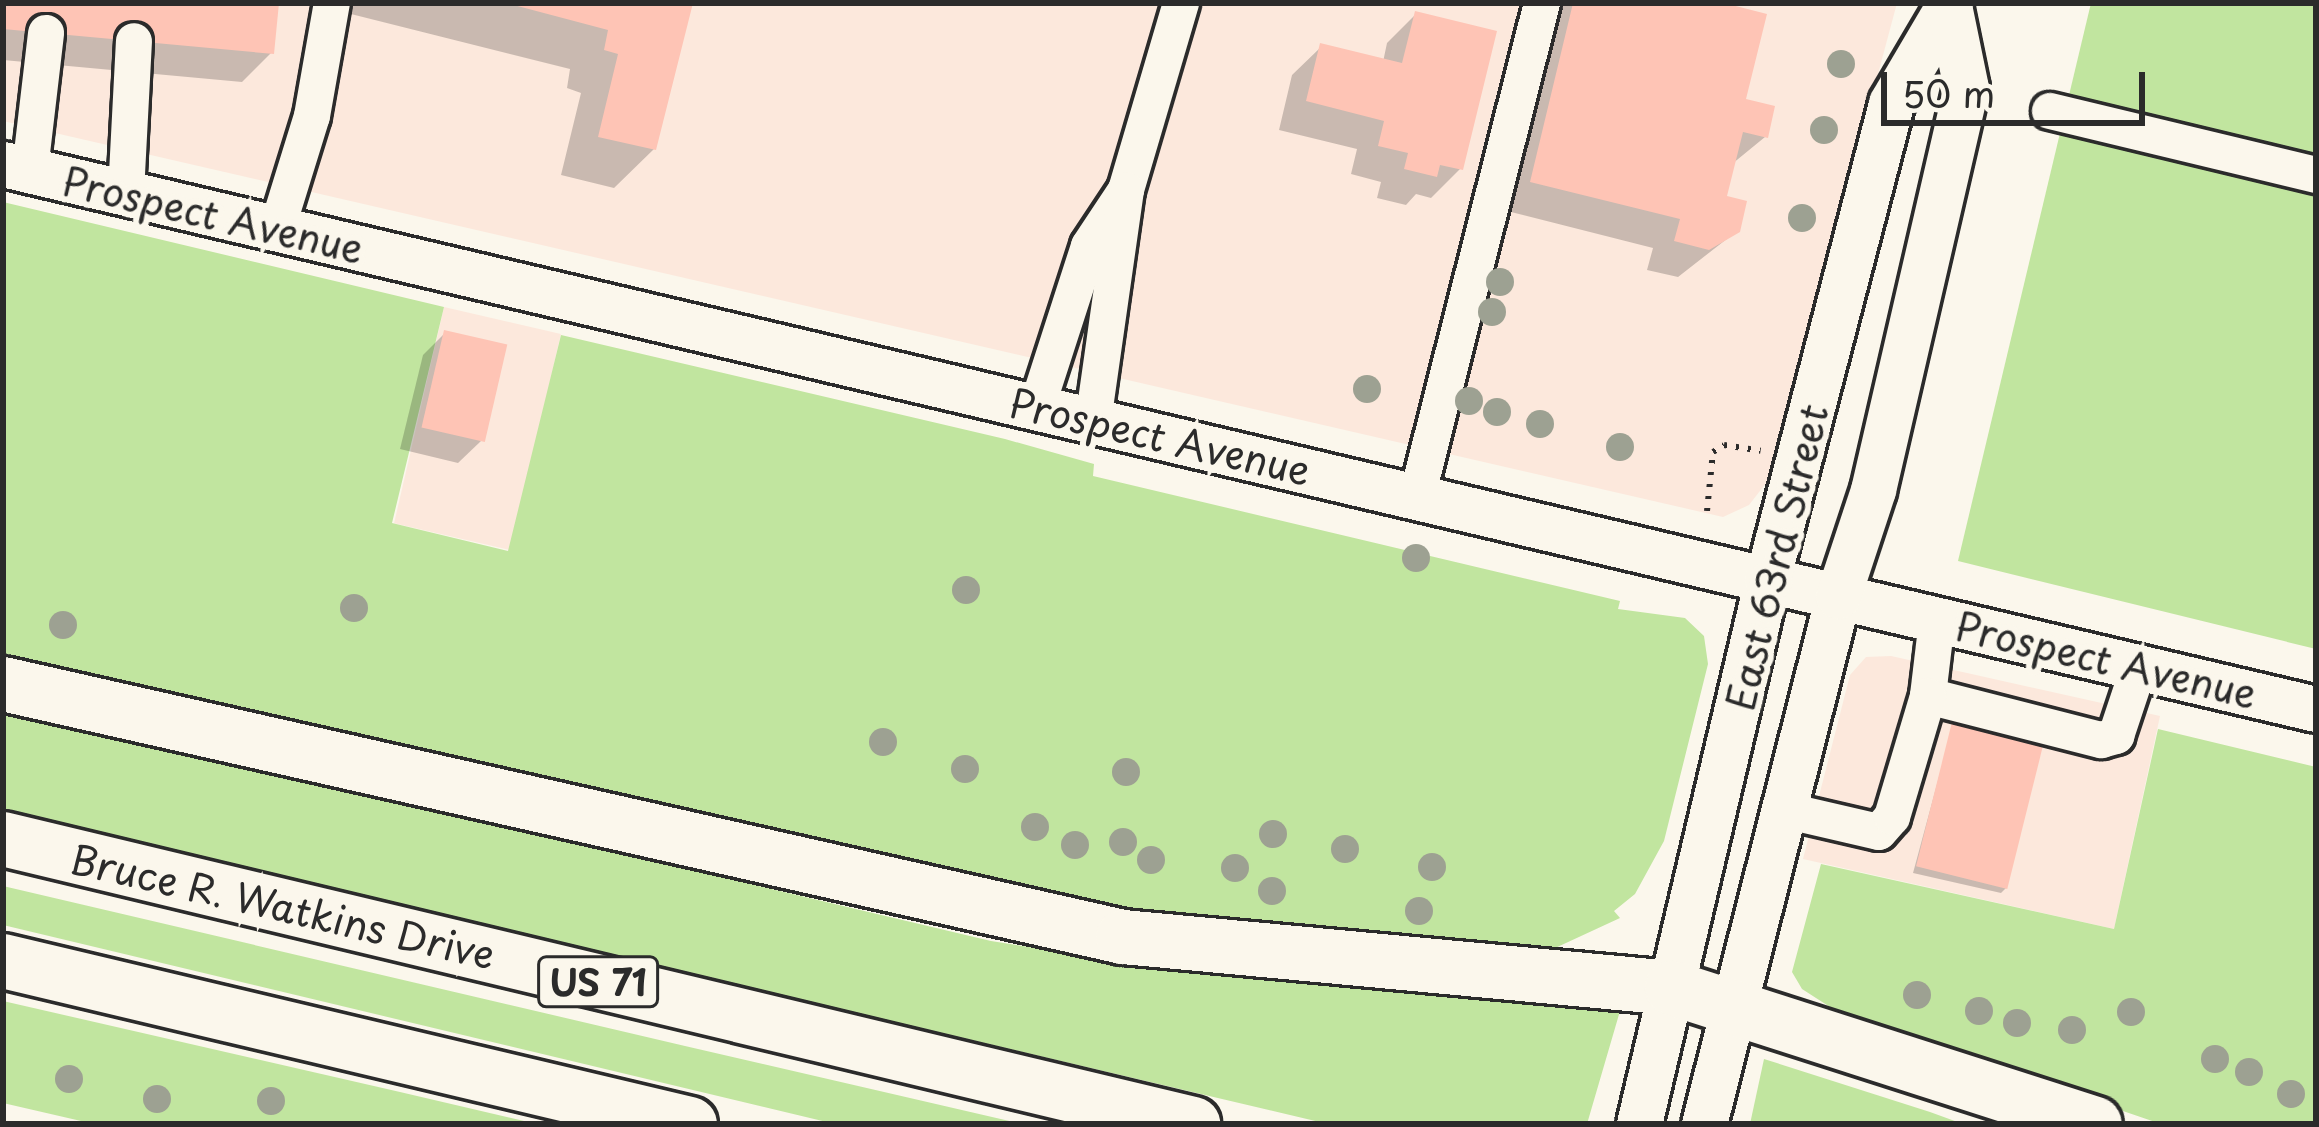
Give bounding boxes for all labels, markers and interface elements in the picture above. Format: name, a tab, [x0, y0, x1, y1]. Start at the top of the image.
scale bar	[1887, 48, 2151, 122]
text: 50 m	[1902, 66, 1995, 120]
street label: Prospect Avenue	[58, 157, 368, 271]
street label: Prospect Avenue	[1005, 379, 1315, 493]
street label: East 63rd Street	[1715, 398, 1837, 716]
street label: Prospect Avenue	[1951, 602, 2261, 716]
street label: Bruce R. Watkins Drive	[64, 834, 502, 978]
road number: US 71	[535, 952, 661, 1012]

